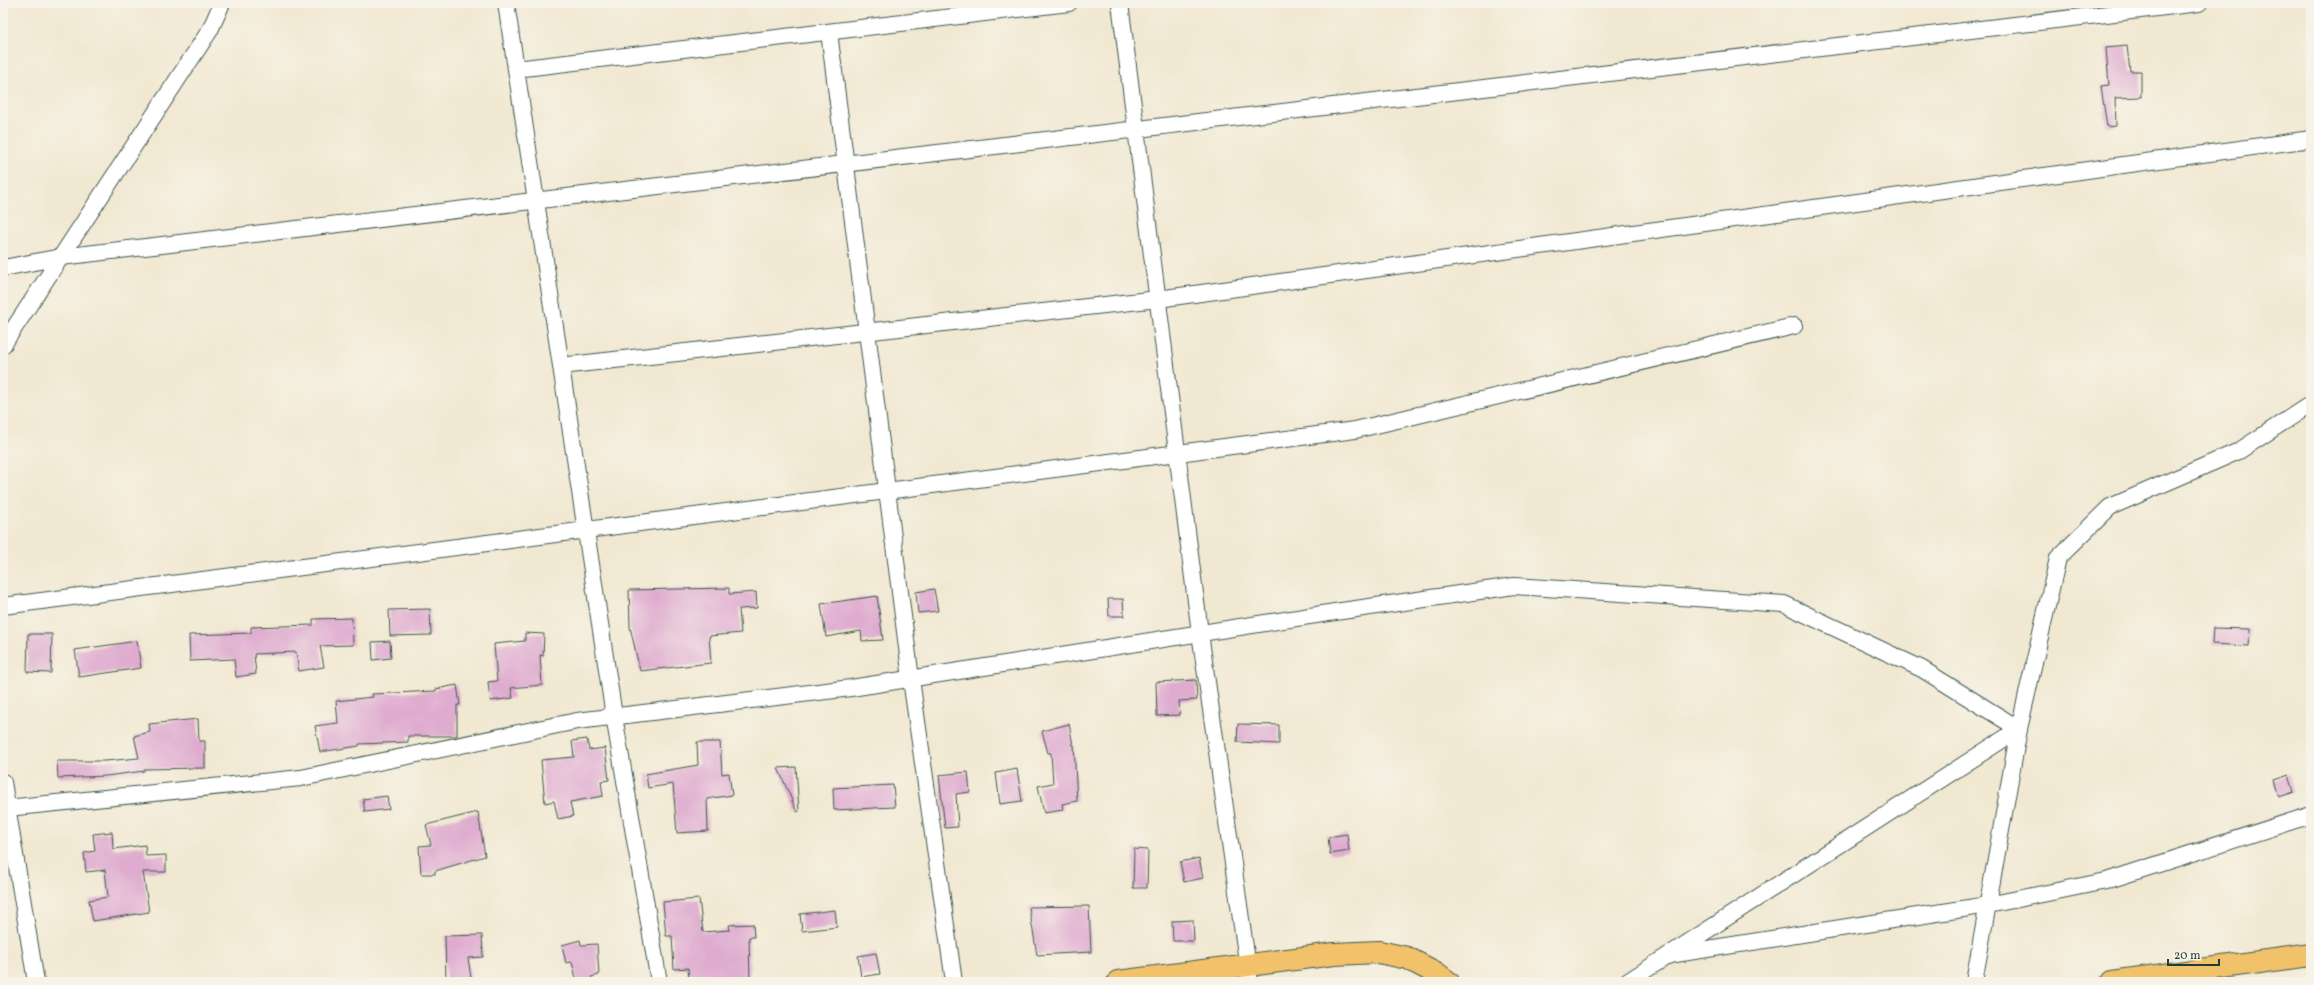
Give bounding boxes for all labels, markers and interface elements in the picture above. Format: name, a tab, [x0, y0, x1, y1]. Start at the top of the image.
scale bar	[2168, 941, 2219, 967]
text: 20 m	[2174, 948, 2201, 964]

